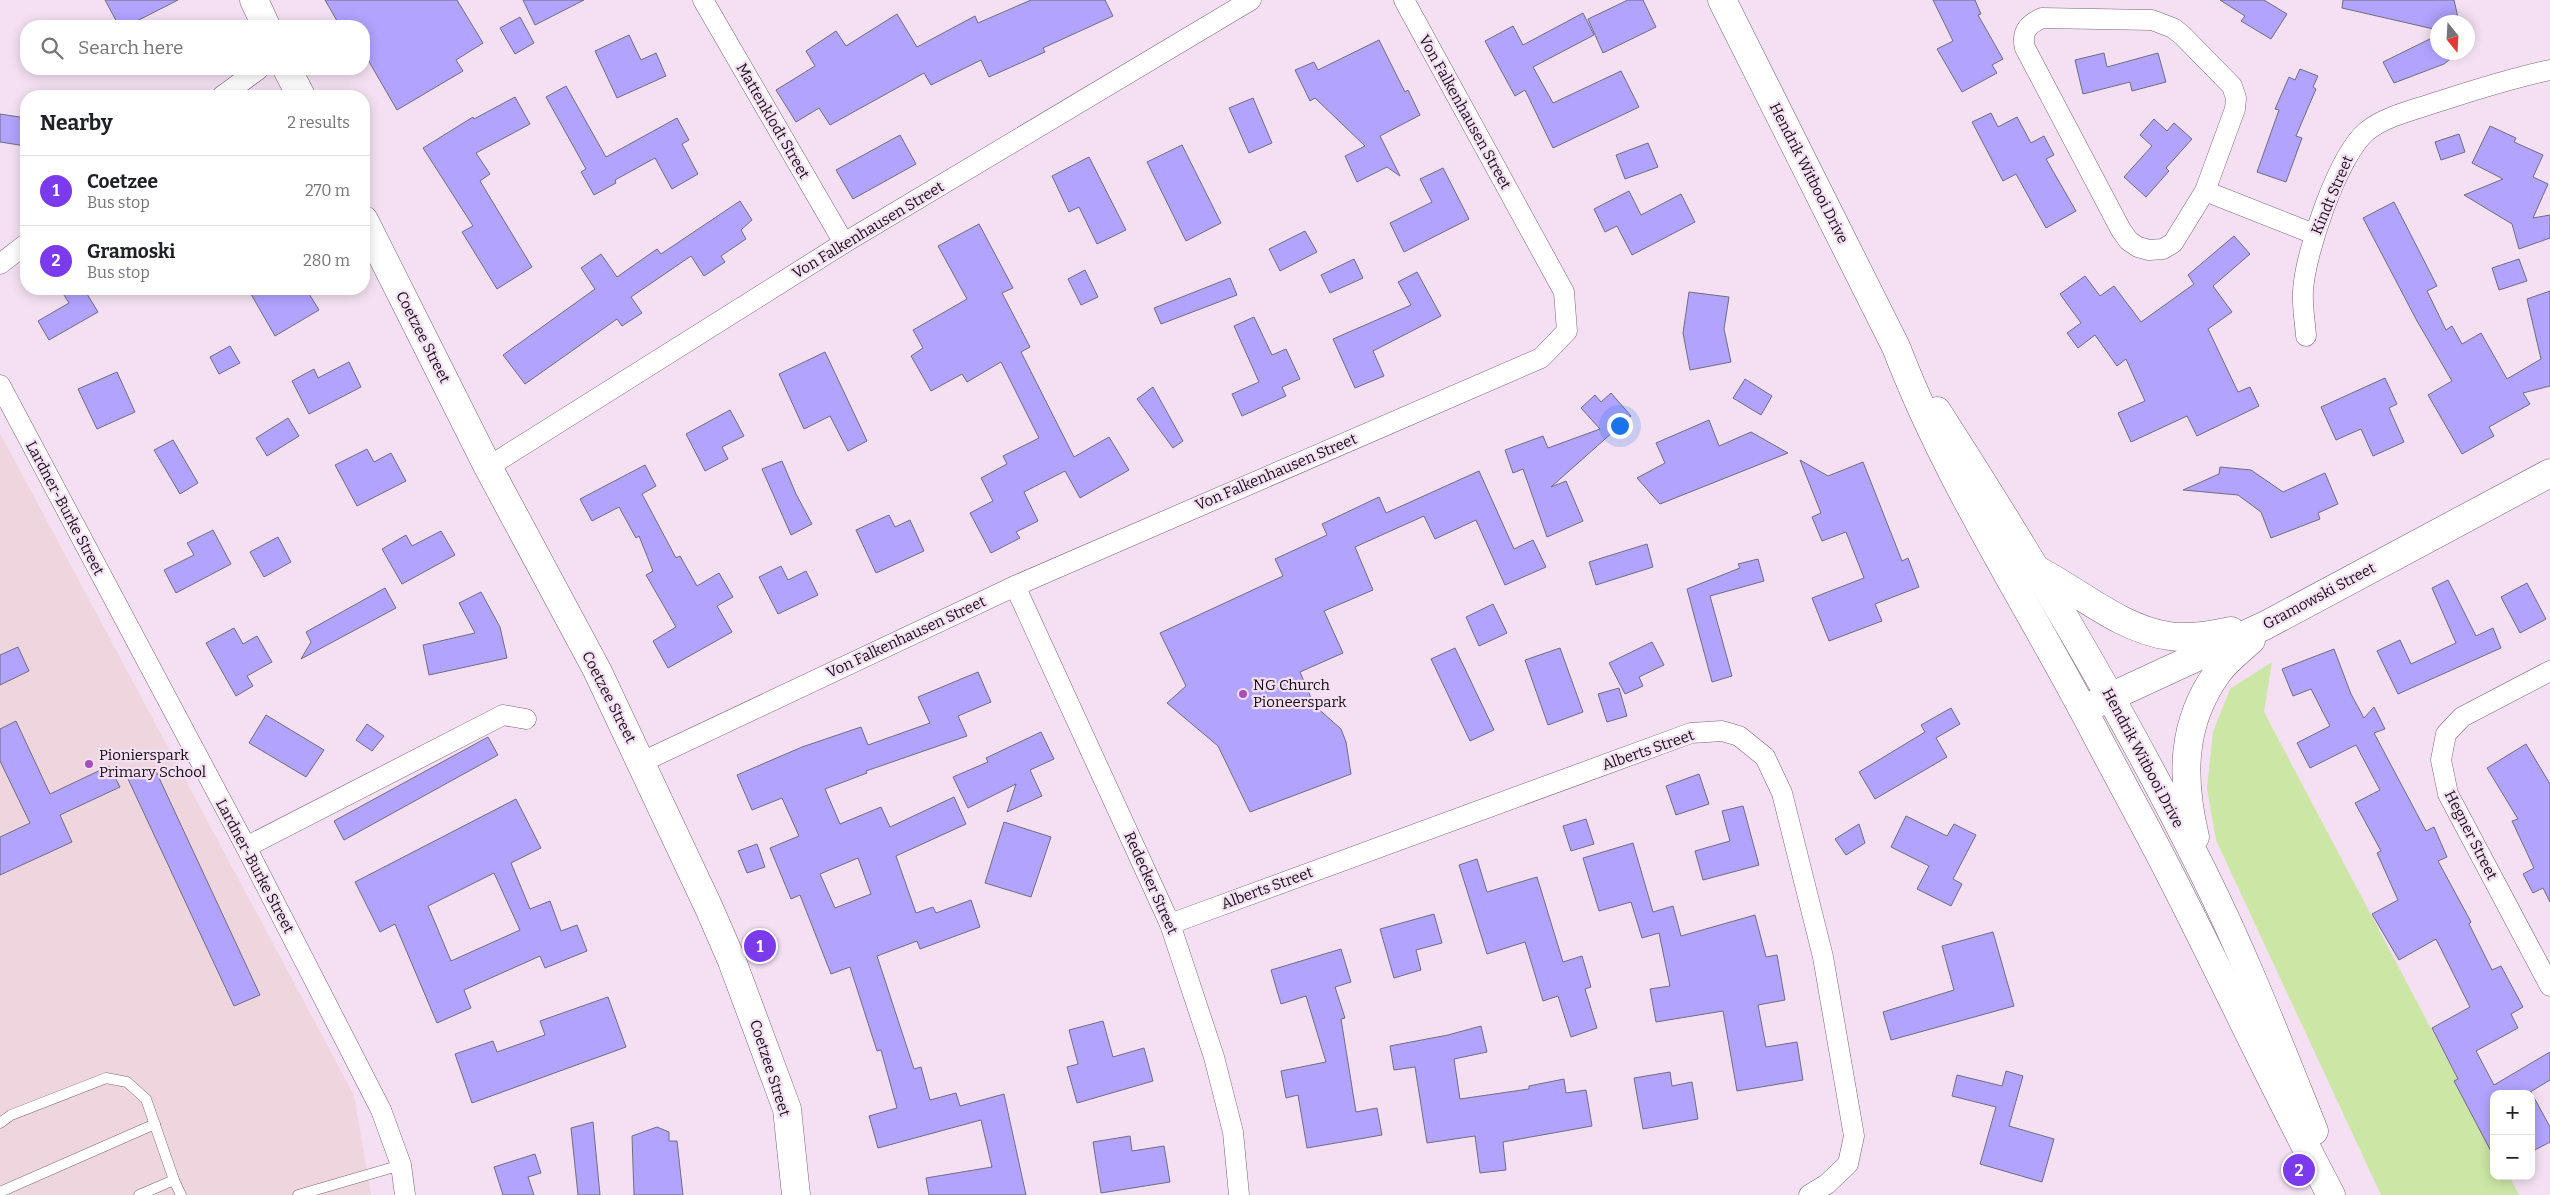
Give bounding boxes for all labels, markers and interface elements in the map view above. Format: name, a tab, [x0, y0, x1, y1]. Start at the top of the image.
north arrow	[2430, 15, 2475, 60]
search box	[20, 20, 370, 75]
street label: Von Falkenhausen Street	[1415, 32, 1515, 193]
icon: search	[38, 34, 66, 62]
text: Search here	[78, 36, 183, 59]
street label: Mattenklodt Street	[733, 60, 814, 183]
street label: Hendrik Witbooi Drive	[1766, 100, 1852, 246]
text: Nearby	[40, 110, 113, 136]
text: 2 results	[287, 113, 350, 132]
street label: Kindt Street	[2307, 152, 2357, 237]
text: Coetzee	[87, 170, 158, 193]
street label: Von Falkenhausen Street	[789, 177, 948, 282]
text: 1	[53, 181, 59, 200]
text: 270 m	[305, 181, 350, 200]
text: Bus stop	[87, 193, 150, 212]
text: Gramoski	[87, 240, 175, 263]
text: 2	[51, 251, 61, 270]
text: 280 m	[303, 251, 350, 270]
text: Bus stop	[87, 263, 150, 282]
street label: Coetzee Street	[392, 288, 454, 386]
your location	[1607, 413, 1633, 439]
street label: Von Falkenhausen Street	[1193, 430, 1360, 514]
street label: Lardner-Burke Street	[22, 438, 108, 579]
street label: Gramowski Street	[2260, 558, 2379, 633]
street label: Von Falkenhausen Street	[823, 592, 989, 682]
street label: Coetzee Street	[578, 648, 640, 746]
place label: NG Church Pioneerspark	[1253, 676, 1347, 711]
street label: Hendrik Witbooi Drive	[2099, 685, 2187, 831]
marker: NG Church Pioneerspark	[1237, 688, 1249, 700]
street label: Alberts Street	[1600, 726, 1697, 774]
place label: Pionierspark Primary School	[99, 746, 206, 781]
marker: Pionierspark Primary School	[83, 758, 95, 770]
street label: Hegner Street	[2441, 787, 2501, 883]
street label: Lardner-Burke Street	[212, 796, 298, 937]
street label: Redecker Street	[1120, 829, 1182, 938]
street label: Alberts Street	[1219, 863, 1316, 913]
pin: 1	[744, 927, 776, 965]
street label: Coetzee Street	[746, 1017, 794, 1119]
map controls	[2490, 1090, 2535, 1180]
button: +	[2490, 1090, 2535, 1135]
button: −	[2490, 1135, 2535, 1180]
pin: 2	[2283, 1151, 2315, 1189]

